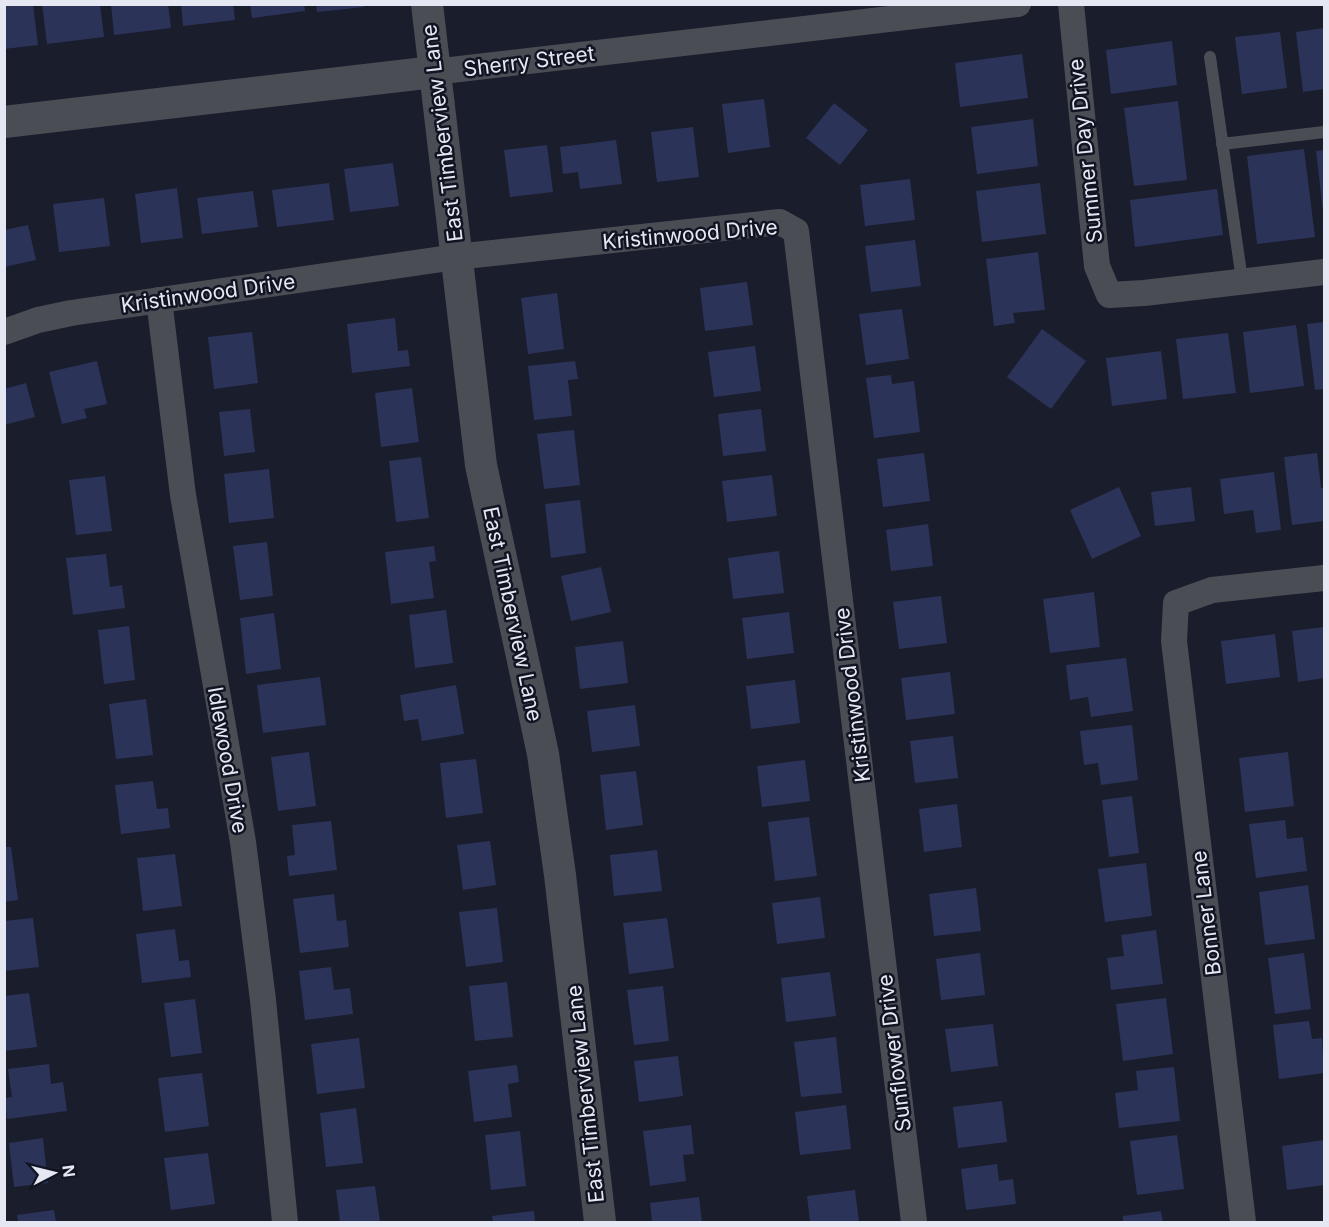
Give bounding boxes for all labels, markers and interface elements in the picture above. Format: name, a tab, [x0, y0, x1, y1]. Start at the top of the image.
street label: East Timberview Lane	[416, 23, 468, 243]
street label: Sherry Street	[462, 41, 596, 81]
street label: Summer Day Drive	[1063, 58, 1107, 244]
street label: Kristinwood Drive	[601, 214, 779, 254]
street label: Kristinwood Drive	[119, 268, 297, 318]
street label: East Timberview Lane	[478, 504, 548, 724]
street label: Kristinwood Drive	[829, 606, 875, 784]
street label: Idlewood Drive	[203, 685, 253, 835]
street label: Bonner Lane	[1186, 849, 1226, 977]
street label: Sunflower Drive	[872, 973, 916, 1133]
street label: East Timberview Lane	[561, 984, 609, 1204]
north arrow	[24, 1143, 84, 1203]
text: N	[58, 1164, 80, 1178]

